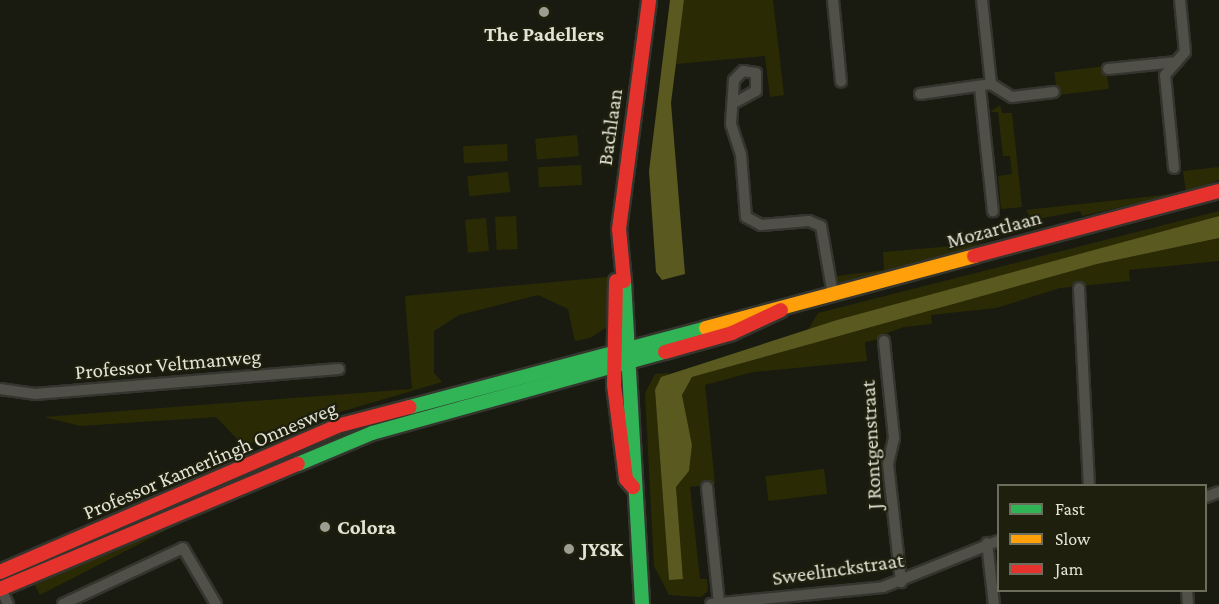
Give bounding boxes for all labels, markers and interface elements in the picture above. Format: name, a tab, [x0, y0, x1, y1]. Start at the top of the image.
marker: The Padellers	[537, 5, 551, 19]
place label: The Padellers	[484, 21, 604, 47]
street label: Bachlaan	[592, 87, 628, 167]
street label: Mozartlaan	[944, 204, 1044, 254]
street label: Professor Veltmanweg	[74, 343, 262, 385]
street label: J Rontgenstraat	[855, 380, 887, 510]
street label: Professor Kamerlingh Onnesweg	[79, 395, 341, 525]
legend	[997, 484, 1207, 592]
text: Fast	[1055, 499, 1085, 519]
place label: Colora	[337, 514, 396, 540]
marker: Colora	[318, 520, 332, 534]
text: Slow	[1055, 529, 1090, 549]
place label: JYSK	[581, 536, 623, 562]
marker: JYSK	[562, 542, 576, 556]
street label: Sweelinckstraat	[771, 547, 905, 591]
text: Jam	[1055, 559, 1083, 579]

